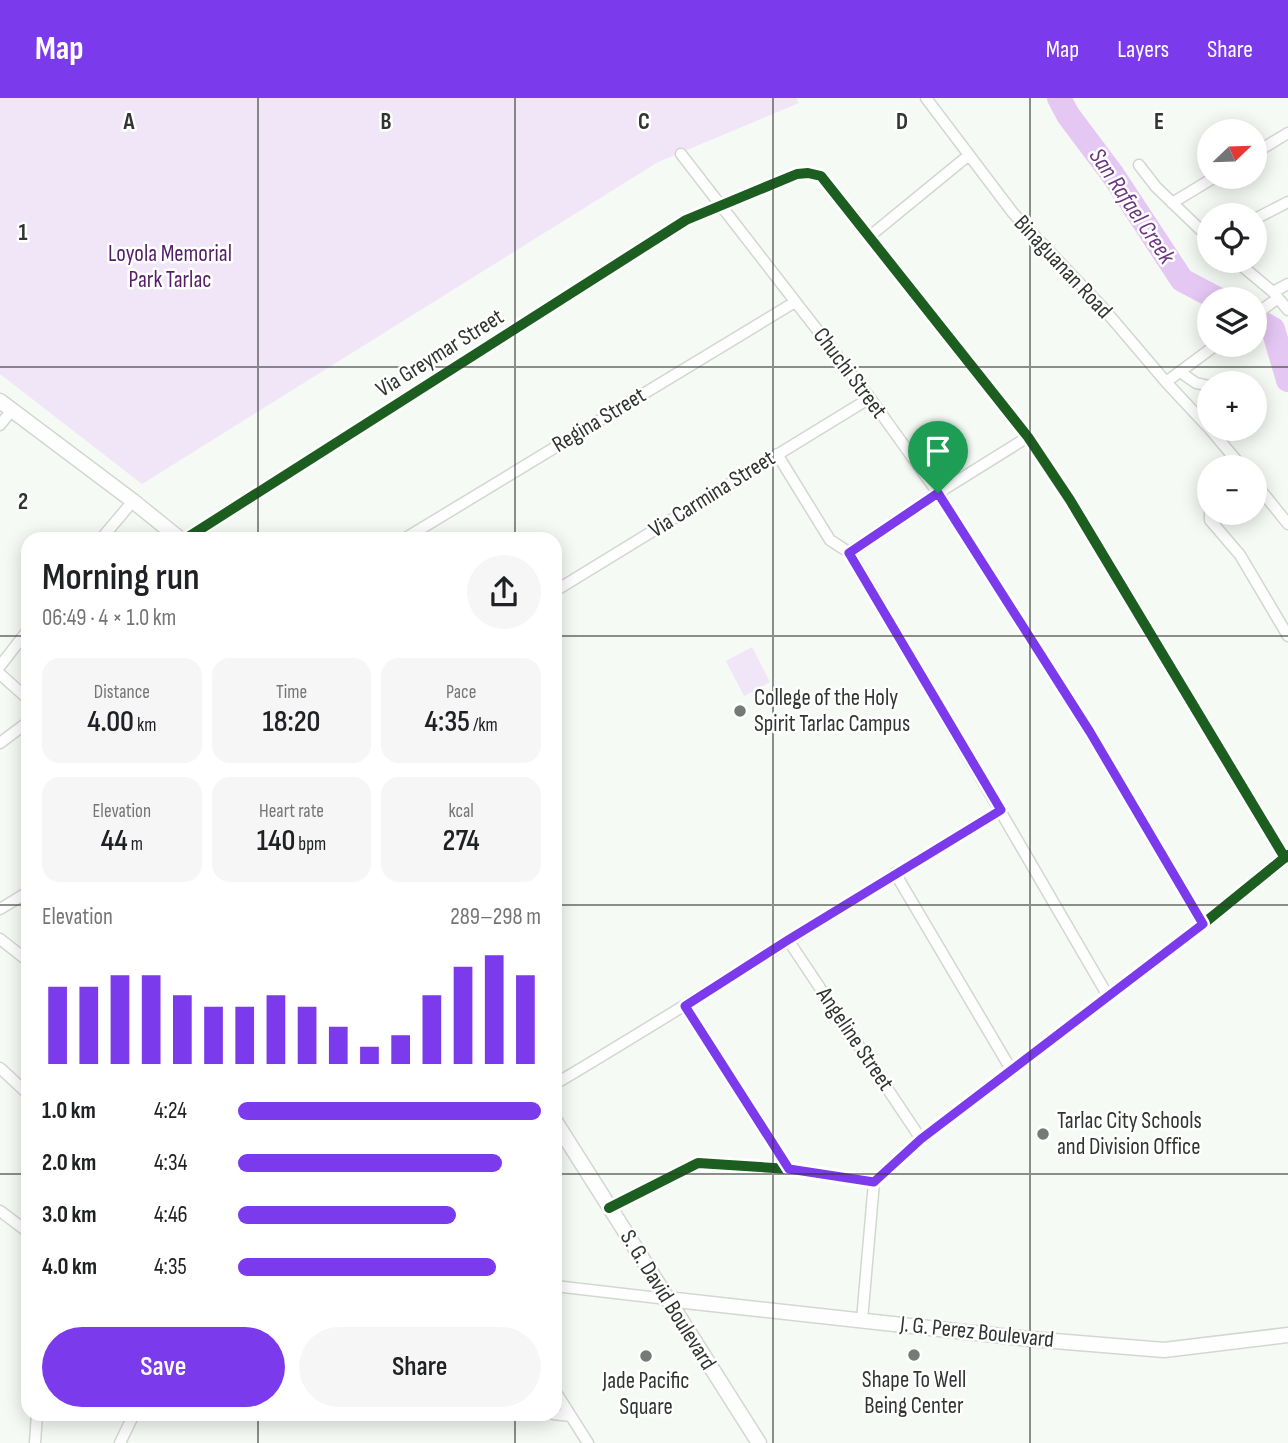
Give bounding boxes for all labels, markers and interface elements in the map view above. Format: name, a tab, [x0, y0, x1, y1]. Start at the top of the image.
text: Map	[35, 29, 84, 69]
text: Map	[1046, 35, 1079, 64]
text: Layers	[1117, 35, 1169, 64]
text: Share	[1207, 35, 1253, 64]
text: A	[123, 108, 136, 136]
text: B	[381, 108, 392, 136]
text: C	[638, 108, 650, 136]
text: D	[896, 108, 908, 136]
text: E	[1154, 108, 1164, 136]
north arrow	[1197, 119, 1267, 189]
map controls	[1197, 119, 1267, 525]
water label: San Rafael Creek	[1083, 143, 1182, 270]
button: locate	[1197, 203, 1267, 273]
street label: Binaguanan Road	[1008, 209, 1118, 325]
text: 1	[18, 219, 28, 247]
park label: Loyola Memorial Park Tarlac	[108, 240, 232, 294]
button: layers	[1197, 287, 1267, 357]
street label: Via Greymar Street	[371, 303, 509, 403]
street label: Chuchi Street	[807, 322, 893, 424]
button: +	[1197, 371, 1267, 441]
street label: Regina Street	[547, 381, 651, 459]
pin	[908, 421, 968, 493]
icon: arrive	[919, 432, 957, 470]
street label: Via Carmina Street	[644, 444, 780, 544]
button: −	[1197, 455, 1267, 525]
text: 2	[18, 488, 28, 516]
text: Morning run	[42, 555, 200, 600]
button: share	[467, 555, 541, 629]
text: 06:49 · 4 × 1.0 km	[42, 604, 176, 632]
text: Distance	[94, 681, 150, 704]
text: Time	[276, 681, 307, 704]
text: Pace	[446, 681, 476, 704]
place label: College of the Holy Spirit Tarlac Campus	[754, 684, 910, 738]
marker: College of the Holy Spirit Tarlac Campus	[732, 703, 748, 719]
text: 4.00	[87, 704, 134, 740]
text: 18:20	[263, 704, 320, 740]
text: 4:35	[425, 704, 470, 740]
text: km	[134, 714, 156, 737]
text: /km	[470, 714, 498, 737]
text: Elevation	[93, 800, 151, 823]
text: Heart rate	[259, 800, 324, 823]
text: kcal	[449, 800, 474, 823]
text: 44	[101, 823, 128, 859]
text: 140	[257, 823, 295, 859]
text: 274	[443, 823, 480, 859]
text: m	[128, 833, 143, 856]
text: bpm	[295, 833, 326, 856]
text: Elevation	[42, 903, 113, 931]
text: 289–298 m	[450, 903, 541, 931]
street label: Angeline Street	[810, 981, 900, 1096]
text: 1.0 km	[42, 1097, 96, 1125]
text: 4:24	[154, 1097, 187, 1125]
place label: Tarlac City Schools and Division Office	[1057, 1107, 1202, 1161]
marker: Tarlac City Schools and Division Office	[1035, 1126, 1051, 1142]
text: 2.0 km	[42, 1149, 96, 1177]
text: 4:34	[154, 1149, 187, 1177]
text: 3.0 km	[42, 1201, 97, 1229]
text: 4:46	[154, 1201, 188, 1229]
street label: S. G. David Boulevard	[614, 1225, 722, 1375]
text: 4.0 km	[42, 1253, 97, 1281]
text: 4:35	[154, 1253, 187, 1281]
street label: J. G. Perez Boulevard	[898, 1310, 1055, 1354]
button: Save	[42, 1327, 285, 1407]
button: Share	[299, 1327, 541, 1407]
marker: Shape To Well Being Center	[906, 1347, 922, 1363]
marker: Jade Pacific Square	[638, 1348, 654, 1364]
place label: Shape To Well Being Center	[862, 1366, 966, 1420]
place label: Jade Pacific Square	[601, 1367, 690, 1421]

